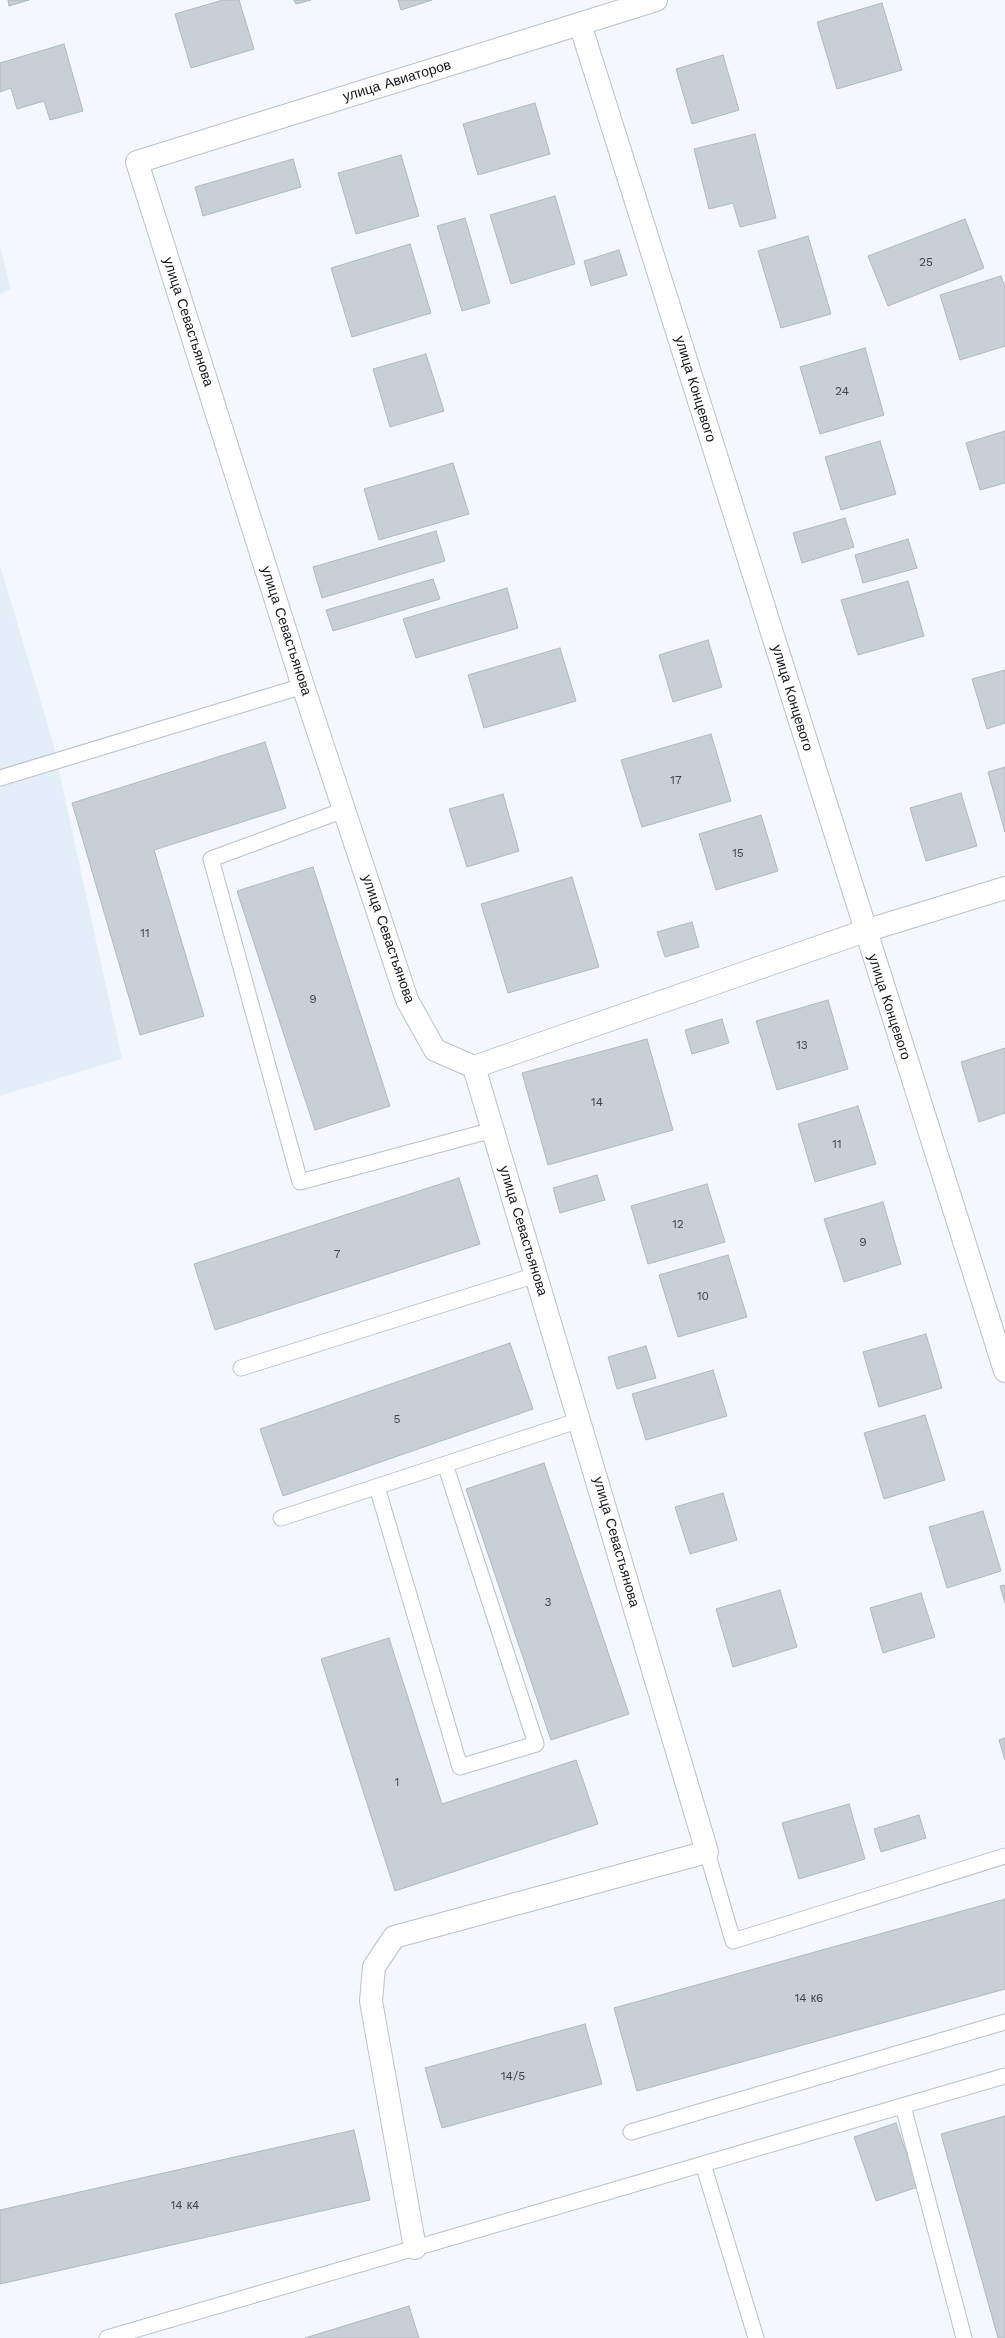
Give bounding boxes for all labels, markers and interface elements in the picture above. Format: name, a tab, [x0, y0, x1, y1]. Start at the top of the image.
street label: улица Авиаторов	[341, 57, 453, 105]
street label: улица Севастьянова	[159, 255, 217, 389]
house number: 25	[919, 255, 933, 269]
street label: улица Концевого	[671, 334, 719, 444]
house number: 24	[835, 384, 849, 398]
street label: улица Севастьянова	[257, 564, 315, 698]
street label: улица Концевого	[768, 643, 816, 753]
house number: 17	[670, 773, 682, 787]
house number: 15	[732, 846, 744, 860]
street label: улица Севастьянова	[358, 872, 418, 1006]
house number: 11	[140, 926, 150, 940]
street label: улица Концевого	[864, 952, 914, 1062]
house number: 9	[309, 992, 317, 1006]
house number: 13	[796, 1038, 808, 1052]
house number: 14	[591, 1095, 603, 1109]
house number: 11	[832, 1137, 842, 1151]
street label: улица Севастьянова	[495, 1164, 551, 1298]
house number: 12	[672, 1217, 684, 1231]
house number: 9	[859, 1235, 867, 1249]
house number: 7	[334, 1247, 340, 1261]
house number: 10	[697, 1289, 709, 1303]
house number: 5	[394, 1412, 400, 1426]
street label: улица Севастьянова	[589, 1475, 643, 1609]
house number: 3	[545, 1595, 551, 1609]
house number: 1	[395, 1775, 399, 1789]
house number: 14 к6	[795, 1991, 823, 2005]
house number: 14/5	[501, 2069, 525, 2083]
house number: 14 к4	[171, 2198, 199, 2212]

